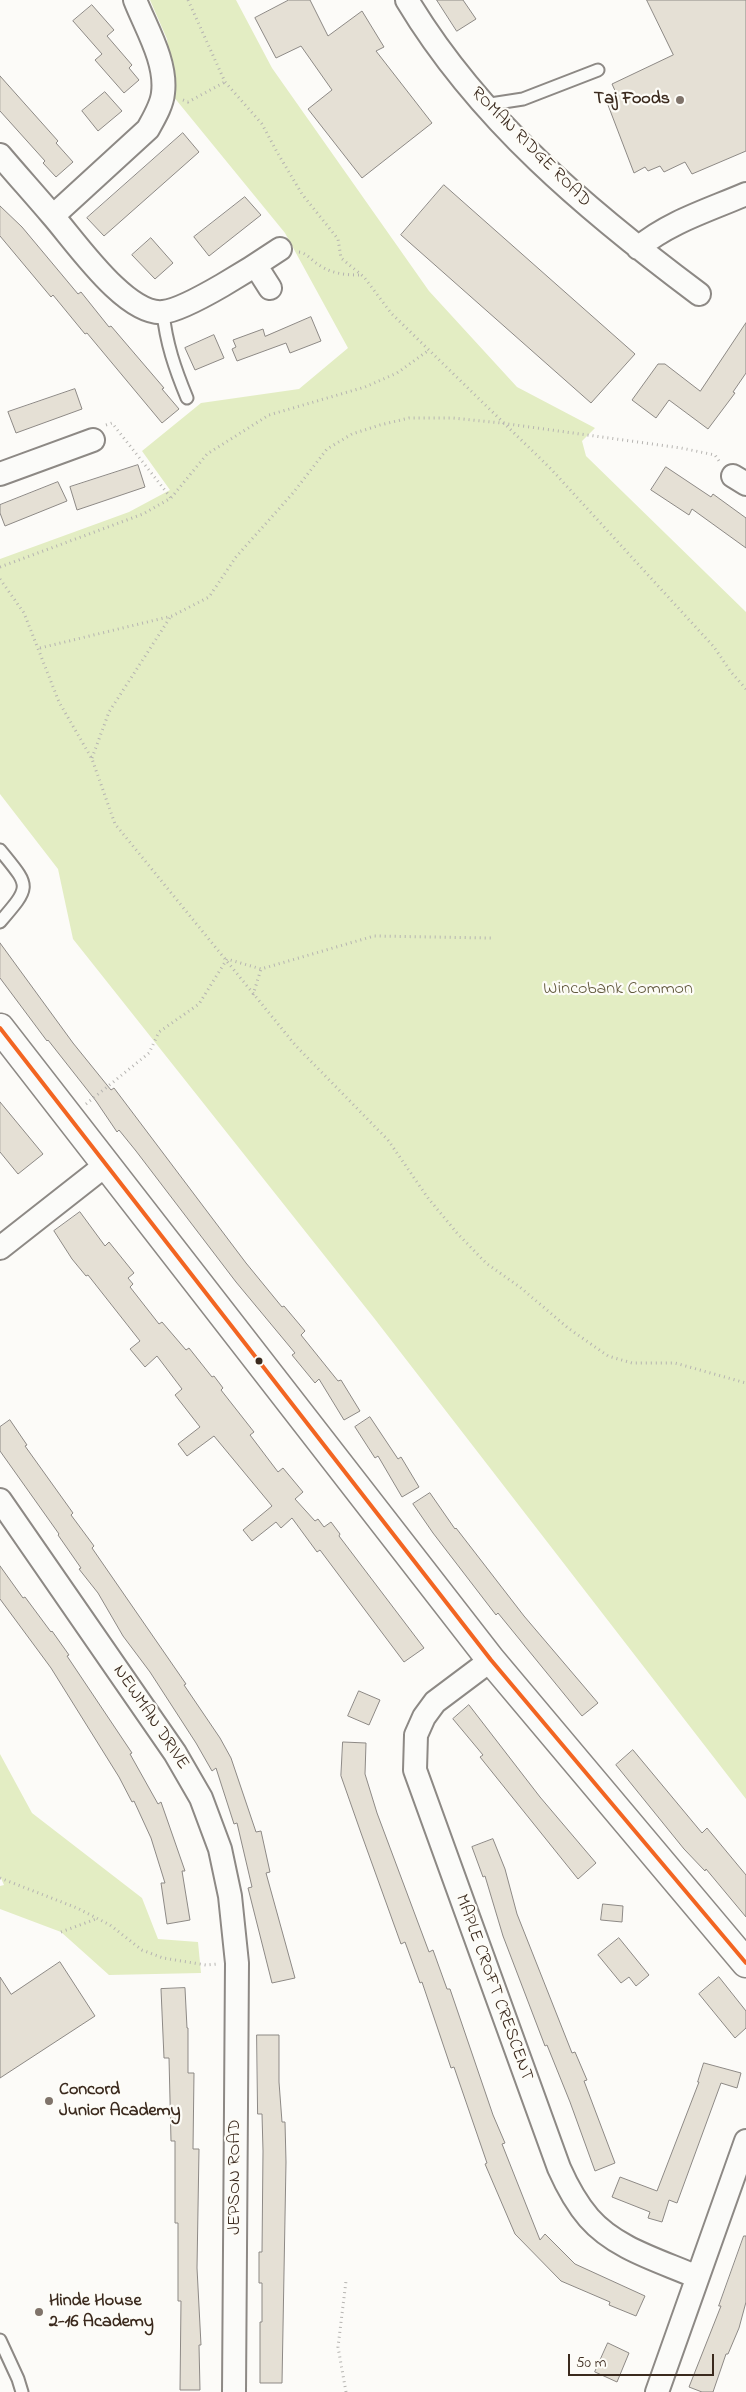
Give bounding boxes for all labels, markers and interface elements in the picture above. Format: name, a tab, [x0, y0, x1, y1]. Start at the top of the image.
street label: ROMAN RIDGE ROAD	[465, 83, 595, 213]
place label: Taj Foods	[594, 89, 670, 111]
marker: Taj Foods	[674, 94, 686, 106]
park label: Wincobank Common	[543, 979, 693, 1001]
unlabelled marker	[254, 1356, 264, 1366]
street label: NEWMAN DRIVE	[107, 1662, 193, 1774]
street label: MAPLE CROFT CRESCENT	[449, 1892, 537, 2084]
place label: Concord Junior Academy	[59, 2080, 181, 2122]
marker: Concord Junior Academy	[43, 2095, 55, 2107]
street label: JEPSON ROAD	[225, 2119, 247, 2235]
place label: Hinde House 2-16 Academy	[49, 2291, 154, 2334]
marker: Hinde House 2-16 Academy	[33, 2306, 45, 2318]
scale bar	[571, 2344, 717, 2376]
text: 50 m	[576, 2352, 606, 2374]

